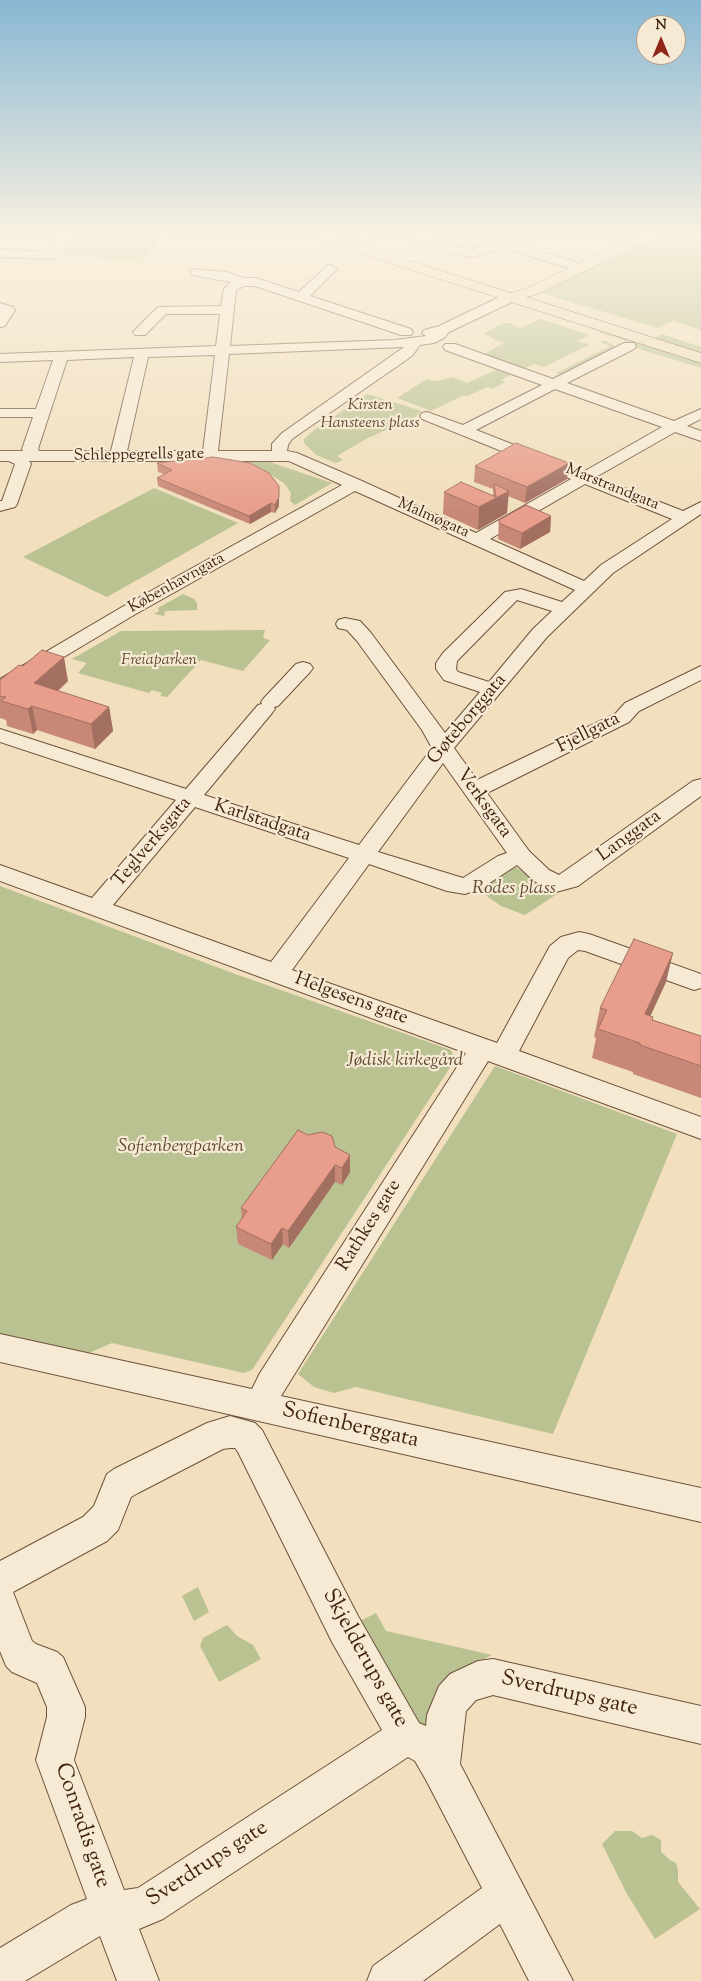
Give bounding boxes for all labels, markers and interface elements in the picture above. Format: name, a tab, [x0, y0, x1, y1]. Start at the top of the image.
north arrow	[636, 15, 686, 65]
text: N	[655, 16, 667, 36]
park label: Kirsten Hansteens plass	[320, 396, 420, 434]
street label: Schleppegrells gate	[74, 445, 204, 467]
street label: Marstrandgata	[562, 461, 662, 515]
street label: Malmøgata	[394, 495, 472, 543]
street label: Københavngata	[125, 550, 229, 618]
park label: Freiaparken	[121, 651, 197, 671]
street label: Gøteborggata	[424, 670, 512, 770]
street label: Fjellgata	[554, 708, 624, 760]
street label: Verksgata	[450, 765, 516, 843]
street label: Teglverksgata	[109, 793, 197, 893]
street label: Karlstadgata	[211, 796, 313, 848]
street label: Langgata	[594, 806, 666, 868]
park label: Rodes plass	[472, 879, 556, 901]
street label: Helgesens gate	[291, 969, 411, 1031]
park label: Jødisk kirkegård	[347, 1051, 463, 1073]
park label: Sofienbergparken	[118, 1137, 244, 1159]
street label: Rathkes gate	[333, 1176, 407, 1276]
street label: Sofienberggata	[279, 1398, 421, 1456]
street label: Skjelderups gate	[315, 1585, 413, 1733]
street label: Sverdrups gate	[498, 1666, 640, 1724]
street label: Conradis gate	[47, 1760, 115, 1892]
street label: Sverdrups gate	[142, 1816, 274, 1914]

